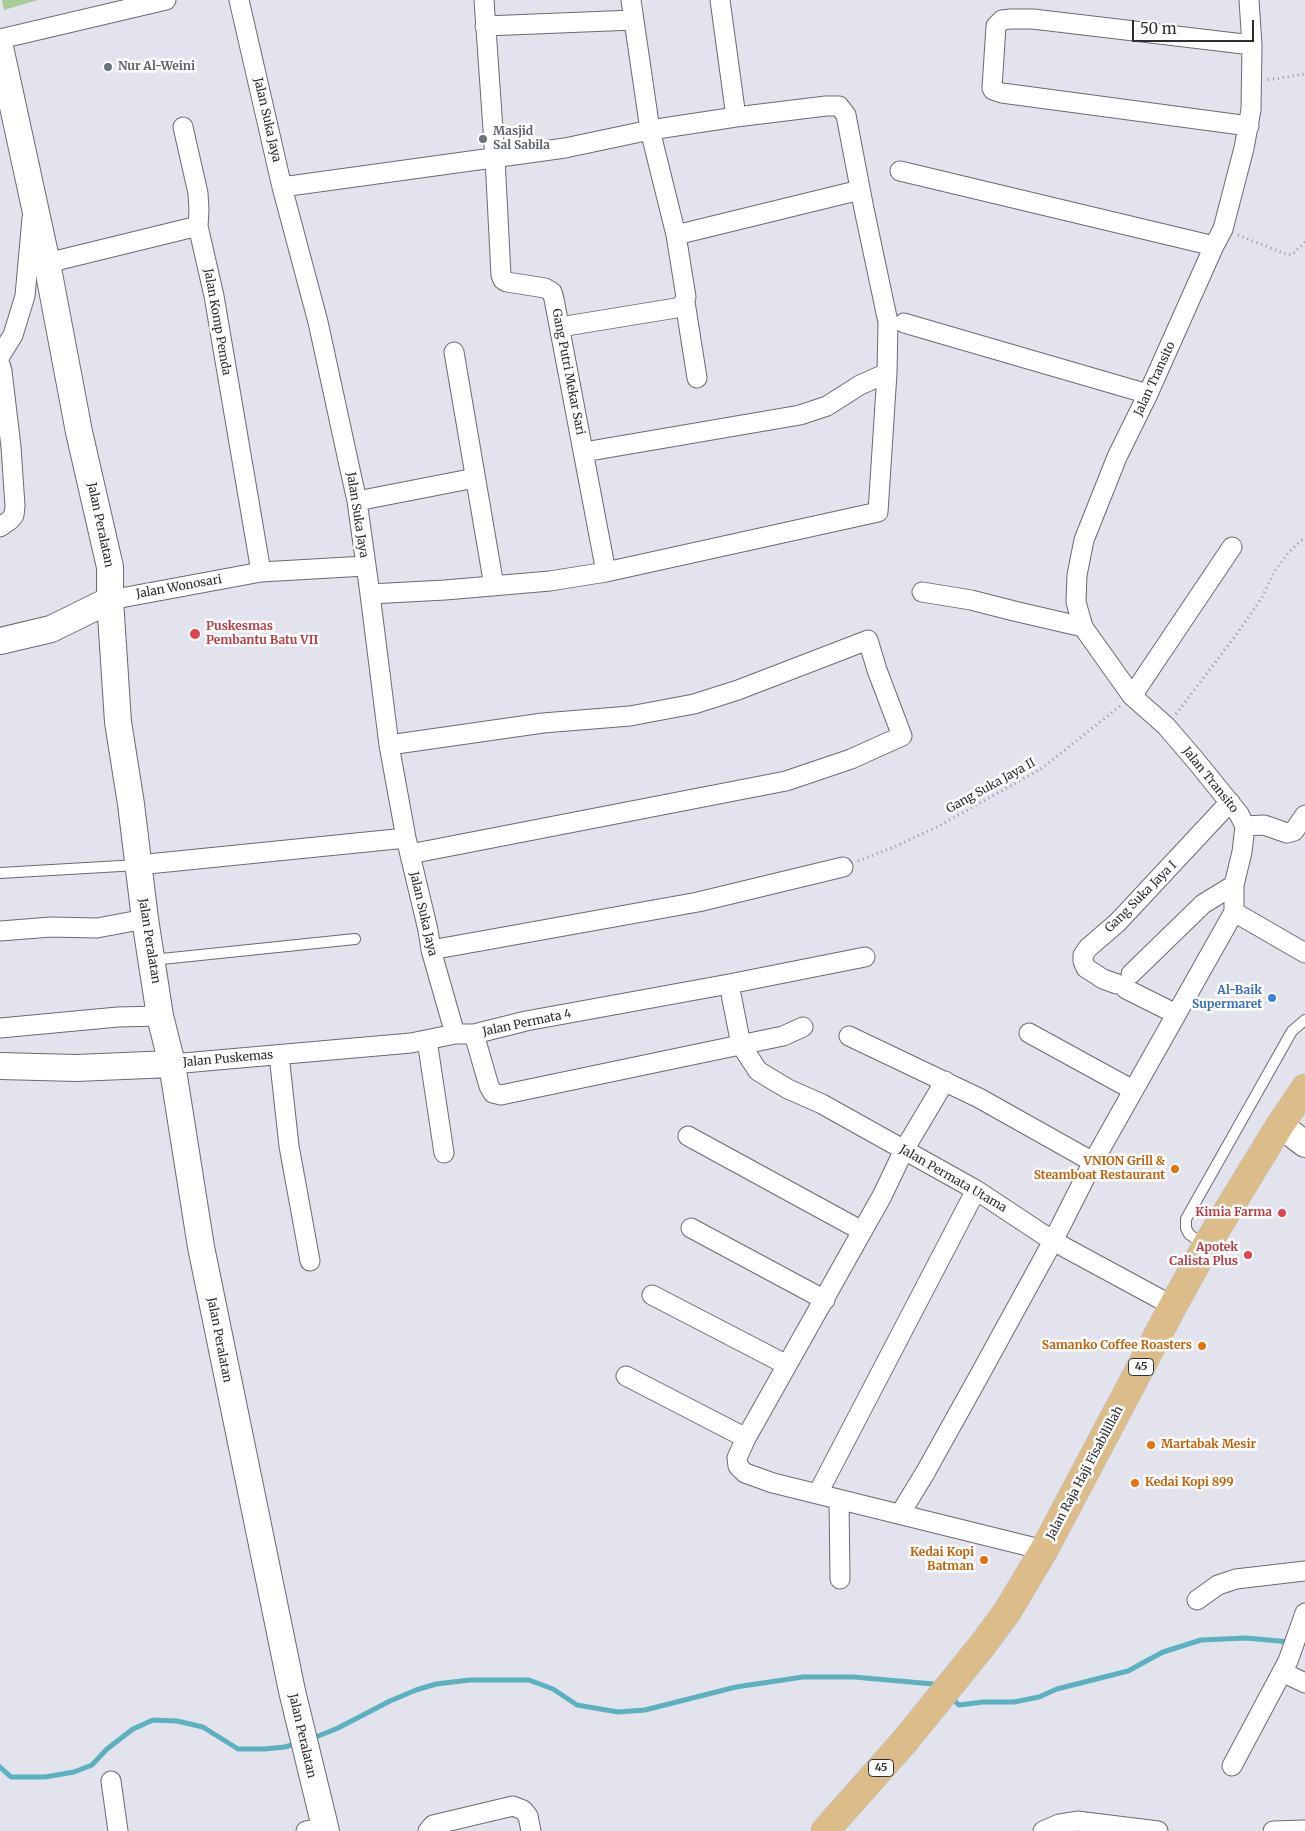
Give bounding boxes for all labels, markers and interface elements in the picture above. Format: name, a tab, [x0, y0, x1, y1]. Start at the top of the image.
scale bar	[1135, 10, 1258, 42]
text: 50 m	[1140, 19, 1177, 38]
place label: Nur Al-Weini	[118, 60, 195, 74]
marker: Nur Al-Weini	[102, 61, 114, 73]
street label: Jalan Suka Jaya	[250, 76, 284, 164]
place label: Masjid Sal Sabila	[493, 125, 550, 153]
marker: Masjid Sal Sabila	[477, 133, 489, 145]
street label: Jalan Komp Pemda	[201, 267, 233, 377]
street label: Gang Putri Mekar Sari	[549, 308, 587, 436]
street label: Jalan Transito	[1131, 340, 1179, 418]
street label: Jalan Suka Jaya	[343, 471, 371, 559]
street label: Jalan Peralatan	[84, 481, 116, 569]
street label: Jalan Wonosari	[135, 572, 223, 602]
place label: Puskesmas Pembantu Batu VII	[206, 620, 318, 648]
marker: Puskesmas Pembantu Batu VII	[188, 627, 202, 641]
street label: Jalan Transito	[1179, 744, 1241, 816]
street label: Gang Suka Jaya II	[944, 756, 1038, 816]
street label: Gang Suka Jaya I	[1102, 858, 1180, 936]
street label: Jalan Suka Jaya	[406, 870, 440, 958]
street label: Jalan Peralatan	[135, 897, 163, 985]
place label: Al-Baik Supermaret	[1192, 984, 1262, 1012]
marker: Al-Baik Supermaret	[1266, 992, 1278, 1004]
street label: Jalan Permata 4	[481, 1007, 573, 1039]
street label: Jalan Puskemas	[182, 1048, 274, 1070]
street label: Jalan Permata Utama	[897, 1142, 1009, 1216]
place label: VNION Grill & Steamboat Restaurant	[1034, 1155, 1165, 1183]
marker: VNION Grill & Steamboat Restaurant	[1169, 1163, 1181, 1175]
place label: Kimia Farma	[1195, 1206, 1272, 1220]
marker: Kimia Farma	[1276, 1207, 1288, 1219]
place label: Apotek Calista Plus	[1169, 1241, 1238, 1269]
marker: Apotek Calista Plus	[1242, 1249, 1254, 1261]
street label: Jalan Peralatan	[204, 1296, 234, 1384]
place label: Samanko Coffee Roasters	[1042, 1339, 1192, 1353]
marker: Samanko Coffee Roasters	[1196, 1340, 1208, 1352]
road number: 45	[1128, 1358, 1154, 1375]
street label: Jalan Raja Haji Fisabilillah	[1044, 1404, 1126, 1542]
place label: Martabak Mesir	[1161, 1438, 1256, 1452]
marker: Martabak Mesir	[1145, 1439, 1157, 1451]
place label: Kedai Kopi 899	[1145, 1476, 1234, 1490]
marker: Kedai Kopi 899	[1129, 1477, 1141, 1489]
place label: Kedai Kopi Batman	[910, 1546, 974, 1574]
marker: Kedai Kopi Batman	[978, 1554, 990, 1566]
street label: Jalan Peralatan	[285, 1692, 319, 1780]
road number: 45	[868, 1760, 894, 1776]

